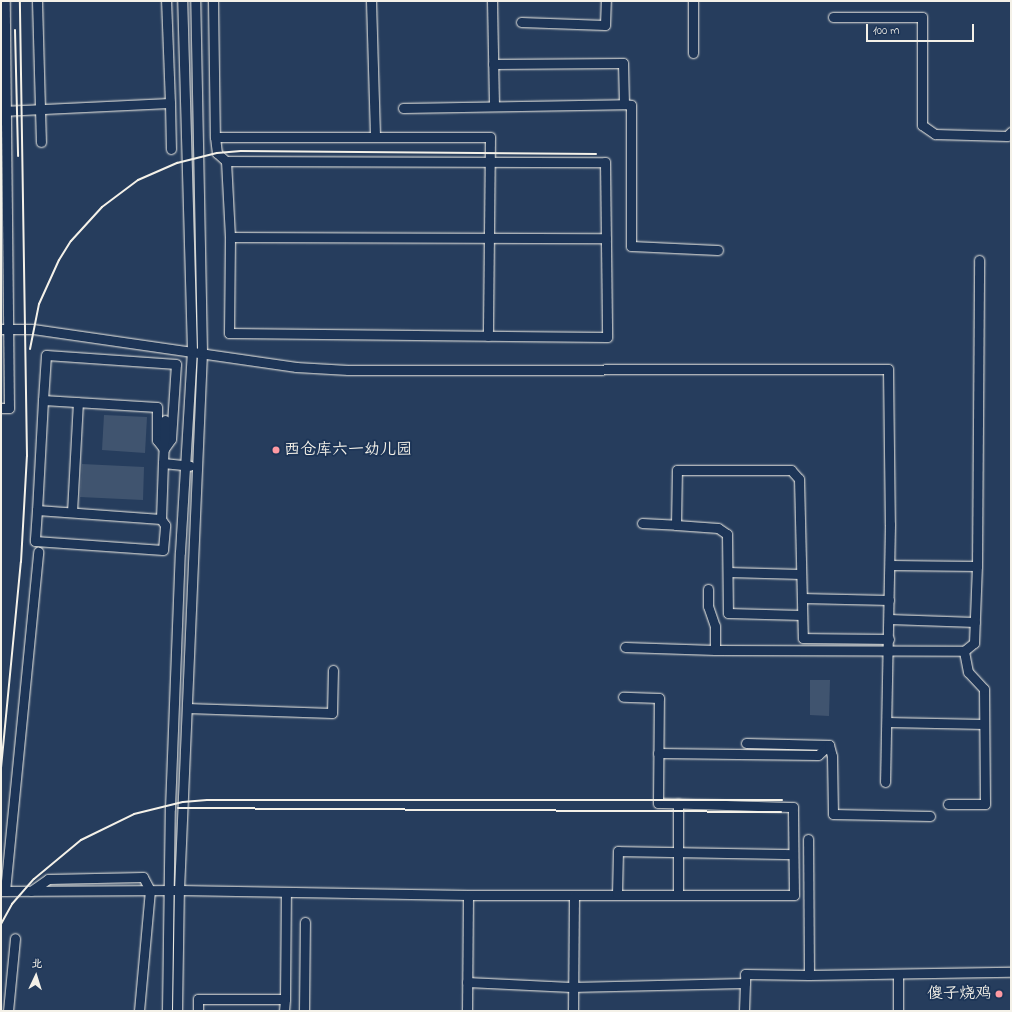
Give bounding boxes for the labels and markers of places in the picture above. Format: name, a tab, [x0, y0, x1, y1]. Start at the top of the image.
place label: 西仓库六一幼儿园	[284, 440, 412, 460]
marker: 西仓库六一幼儿园	[271, 445, 281, 455]
place label: 傻子烧鸡	[927, 984, 991, 1004]
marker: 傻子烧鸡	[994, 989, 1004, 999]

